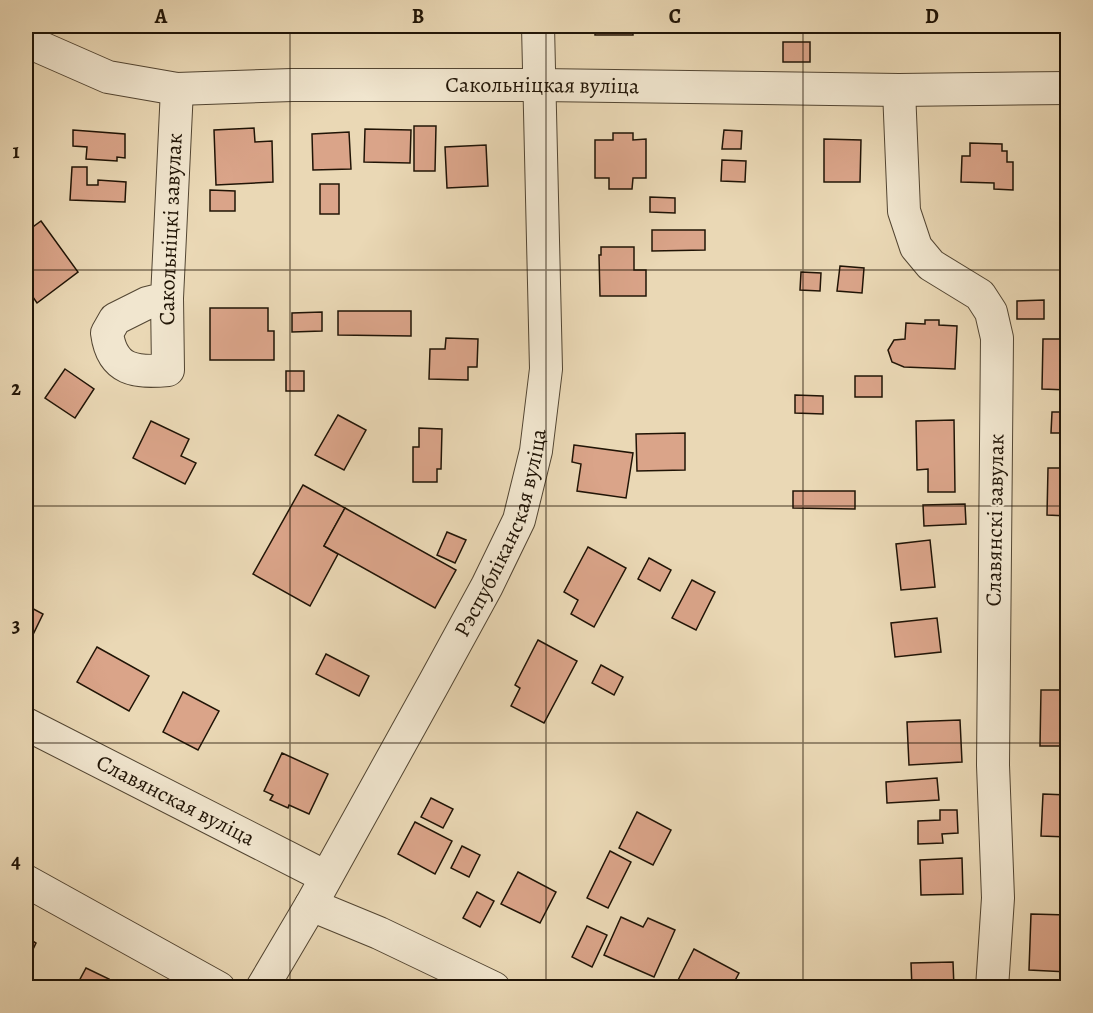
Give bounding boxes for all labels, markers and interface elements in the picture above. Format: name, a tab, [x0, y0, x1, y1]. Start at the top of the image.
text: A	[154, 3, 168, 30]
text: B	[412, 3, 424, 30]
text: C	[669, 3, 681, 30]
text: D	[925, 3, 939, 30]
street label: Сакольніцкая вуліца	[445, 70, 640, 101]
street label: Сакольніцкі завулак	[152, 132, 190, 325]
text: 1	[12, 138, 20, 165]
text: 2	[11, 375, 21, 402]
street label: Рэспубліканская вуліца	[447, 426, 554, 642]
street label: Славянскі завулак	[978, 433, 1012, 607]
text: 3	[12, 612, 20, 639]
street label: Славянская вуліца	[91, 747, 261, 854]
text: 4	[11, 848, 21, 875]

